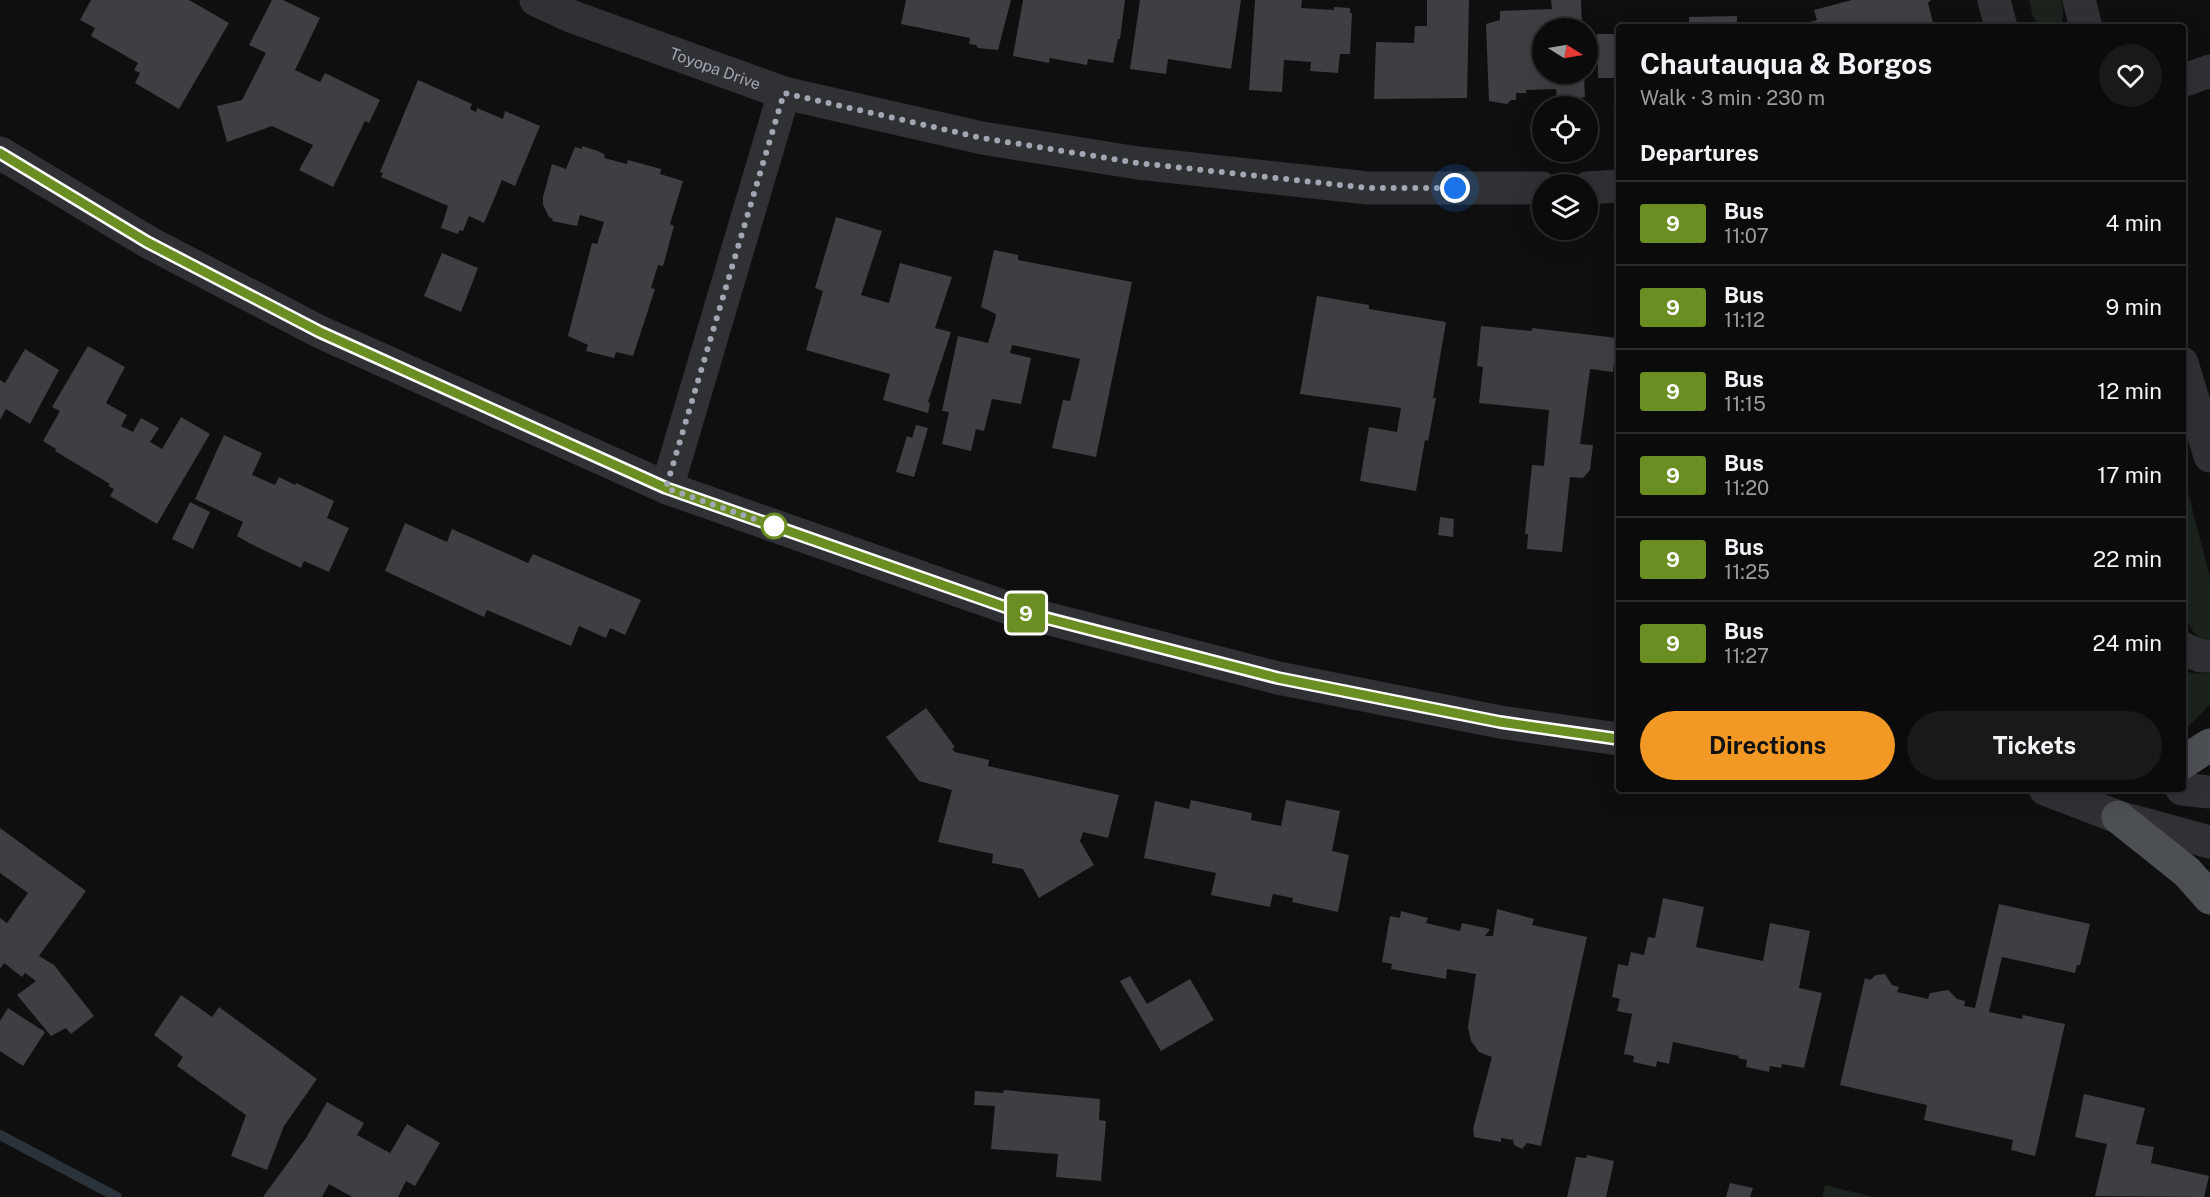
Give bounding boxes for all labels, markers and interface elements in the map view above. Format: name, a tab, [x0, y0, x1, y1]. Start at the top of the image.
north arrow	[1532, 18, 1598, 84]
map controls	[1532, 18, 1598, 240]
street label: Toyopa Drive	[667, 43, 763, 93]
button: heart	[2099, 44, 2162, 107]
text: Chautauqua & Borgos	[1640, 47, 1932, 80]
text: Walk · 3 min · 230 m	[1640, 86, 1825, 110]
button: locate	[1532, 96, 1598, 162]
text: Departures	[1640, 140, 1759, 166]
your location	[1440, 173, 1470, 203]
button: layers	[1532, 174, 1598, 240]
text: Bus	[1724, 198, 1764, 224]
text: 4 min	[2106, 210, 2162, 236]
text: 9	[1666, 211, 1680, 236]
text: 11:07	[1724, 224, 1769, 248]
text: Bus	[1724, 282, 1764, 308]
text: 9 min	[2106, 294, 2162, 320]
text: 9	[1666, 295, 1680, 320]
text: 11:12	[1724, 308, 1765, 332]
text: Bus	[1724, 366, 1764, 392]
text: 12 min	[2097, 378, 2162, 404]
text: 9	[1666, 379, 1680, 404]
text: 11:15	[1724, 392, 1766, 416]
text: Bus	[1724, 450, 1764, 476]
text: 17 min	[2097, 462, 2162, 488]
text: 9	[1666, 463, 1680, 488]
text: 11:20	[1724, 476, 1769, 500]
unlabelled marker	[761, 513, 787, 539]
text: Bus	[1724, 534, 1764, 560]
text: 22 min	[2093, 546, 2162, 572]
text: 9	[1666, 547, 1680, 572]
text: 11:25	[1724, 560, 1770, 584]
line badge: 9	[1006, 594, 1046, 632]
text: 9	[1019, 601, 1033, 626]
text: Bus	[1724, 618, 1764, 644]
text: 24 min	[2092, 630, 2162, 656]
text: 9	[1666, 631, 1680, 656]
text: 11:27	[1724, 644, 1769, 668]
button: Directions	[1640, 711, 1895, 780]
button: Tickets	[1907, 711, 2162, 780]

